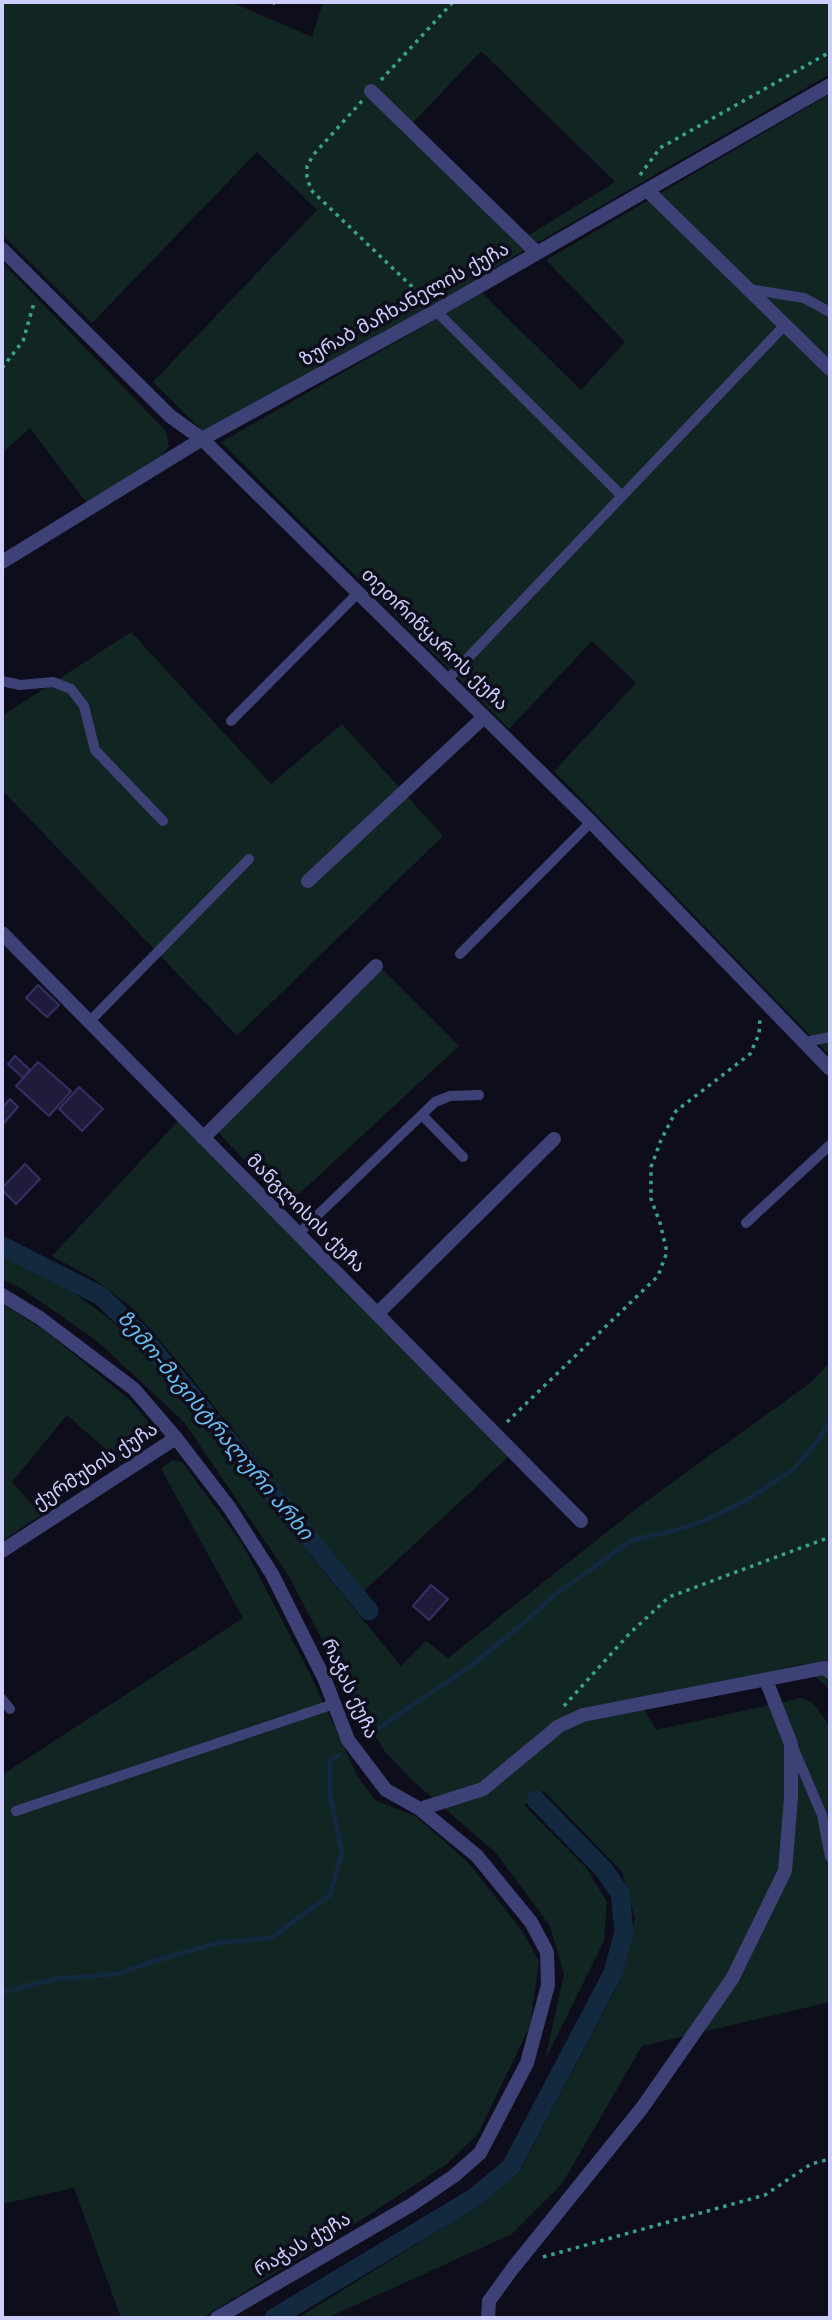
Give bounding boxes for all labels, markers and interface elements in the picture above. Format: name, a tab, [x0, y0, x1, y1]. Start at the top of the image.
street label: ზურაბ მაჩხანელის ქუჩა	[297, 238, 513, 372]
street label: თეთრიწყაროს ქუჩა	[356, 564, 512, 716]
street label: მანგლისის ქუჩა	[241, 1150, 369, 1278]
water label: ზემო-მაგისტრალური არხი	[111, 1306, 317, 1546]
street label: ქურმუხის ქუჩა	[29, 1418, 163, 1516]
street label: რაჭას ქუჩა	[316, 1635, 382, 1743]
street label: რაჭას ქუჩა	[251, 2208, 355, 2282]

